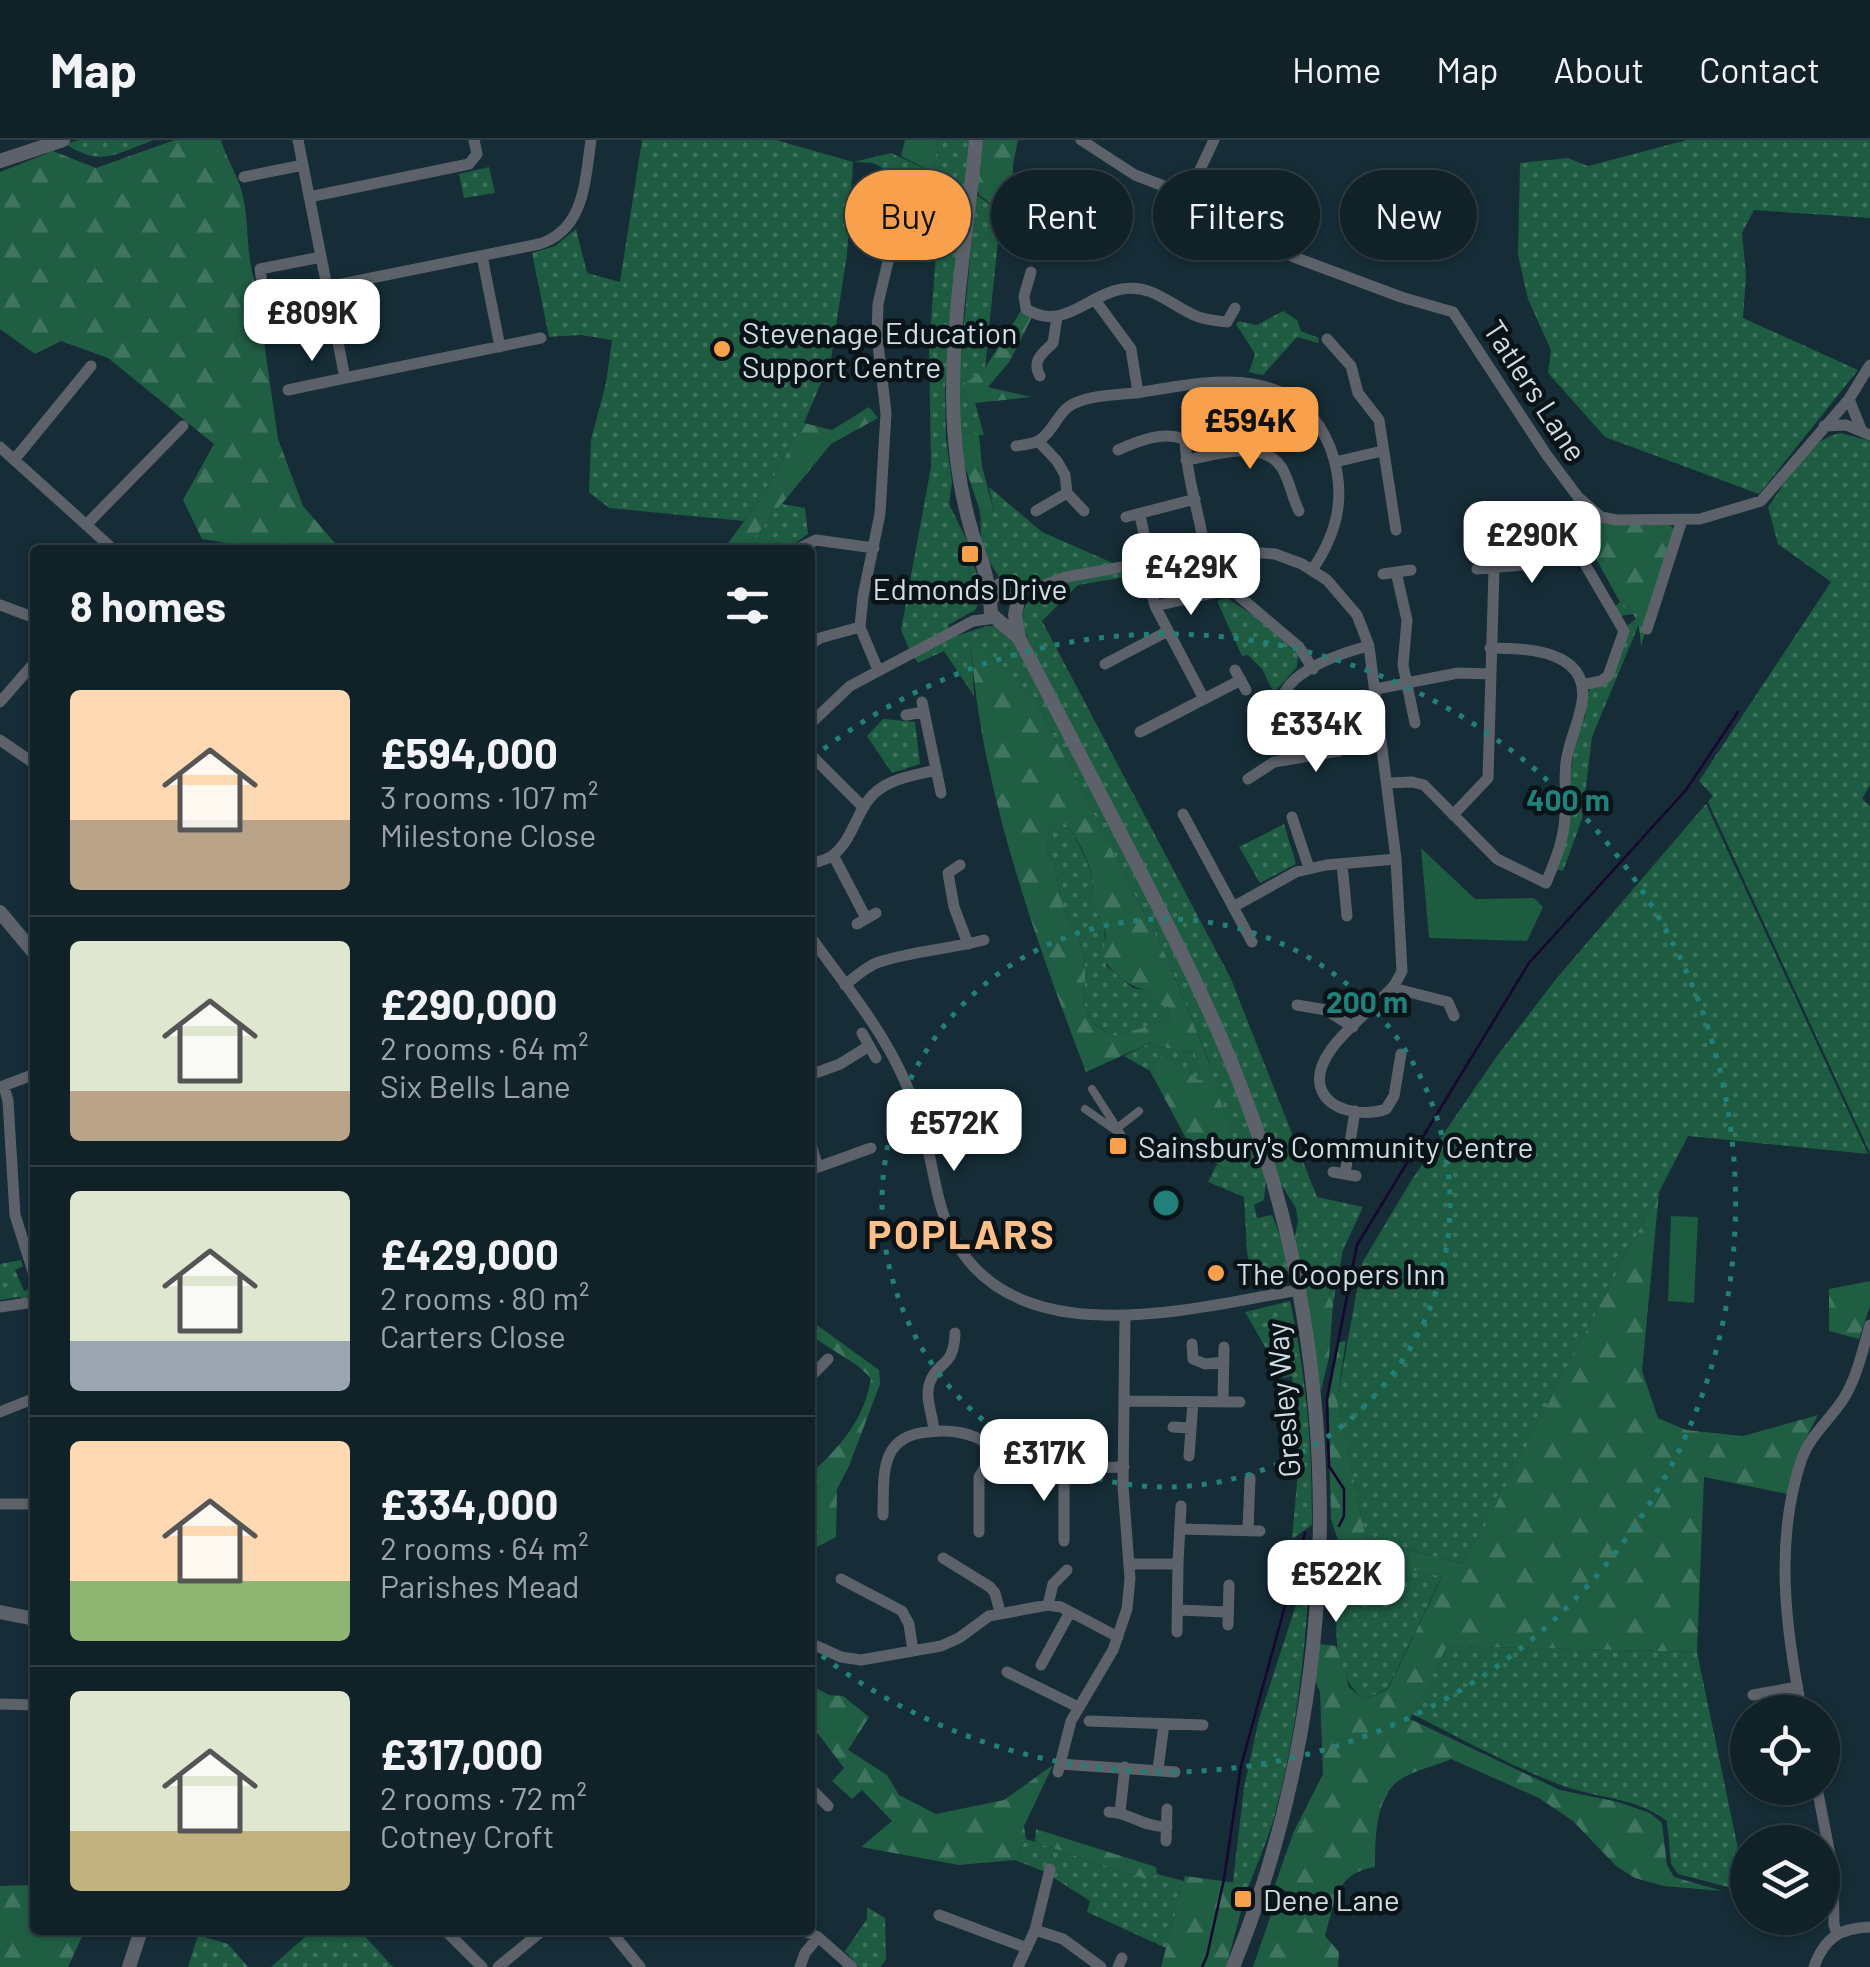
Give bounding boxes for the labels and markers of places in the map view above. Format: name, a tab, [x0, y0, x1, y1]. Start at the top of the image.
pin: £809K	[242, 279, 382, 364]
place label: Stevenage Education Support Centre	[742, 314, 1017, 384]
marker: Stevenage Education Support Centre	[711, 338, 733, 360]
pin: £594K	[1180, 387, 1320, 472]
pin: £290K	[1462, 501, 1602, 586]
pin: £429K	[1121, 533, 1261, 618]
marker: Edmonds Drive	[959, 543, 981, 565]
place label: Edmonds Drive	[872, 570, 1068, 606]
pin: £334K	[1246, 690, 1386, 775]
pin: £572K	[884, 1089, 1024, 1174]
place label: Sainsbury's Community Centre	[1138, 1128, 1534, 1164]
marker: Sainsbury's Community Centre	[1107, 1135, 1129, 1157]
centre of rings	[1148, 1185, 1184, 1221]
place label: The Coopers Inn	[1236, 1255, 1446, 1291]
marker: The Coopers Inn	[1205, 1262, 1227, 1284]
pin: £317K	[974, 1419, 1114, 1504]
pin: £522K	[1266, 1540, 1406, 1625]
place label: Dene Lane	[1263, 1881, 1400, 1917]
marker: Dene Lane	[1232, 1888, 1254, 1910]

